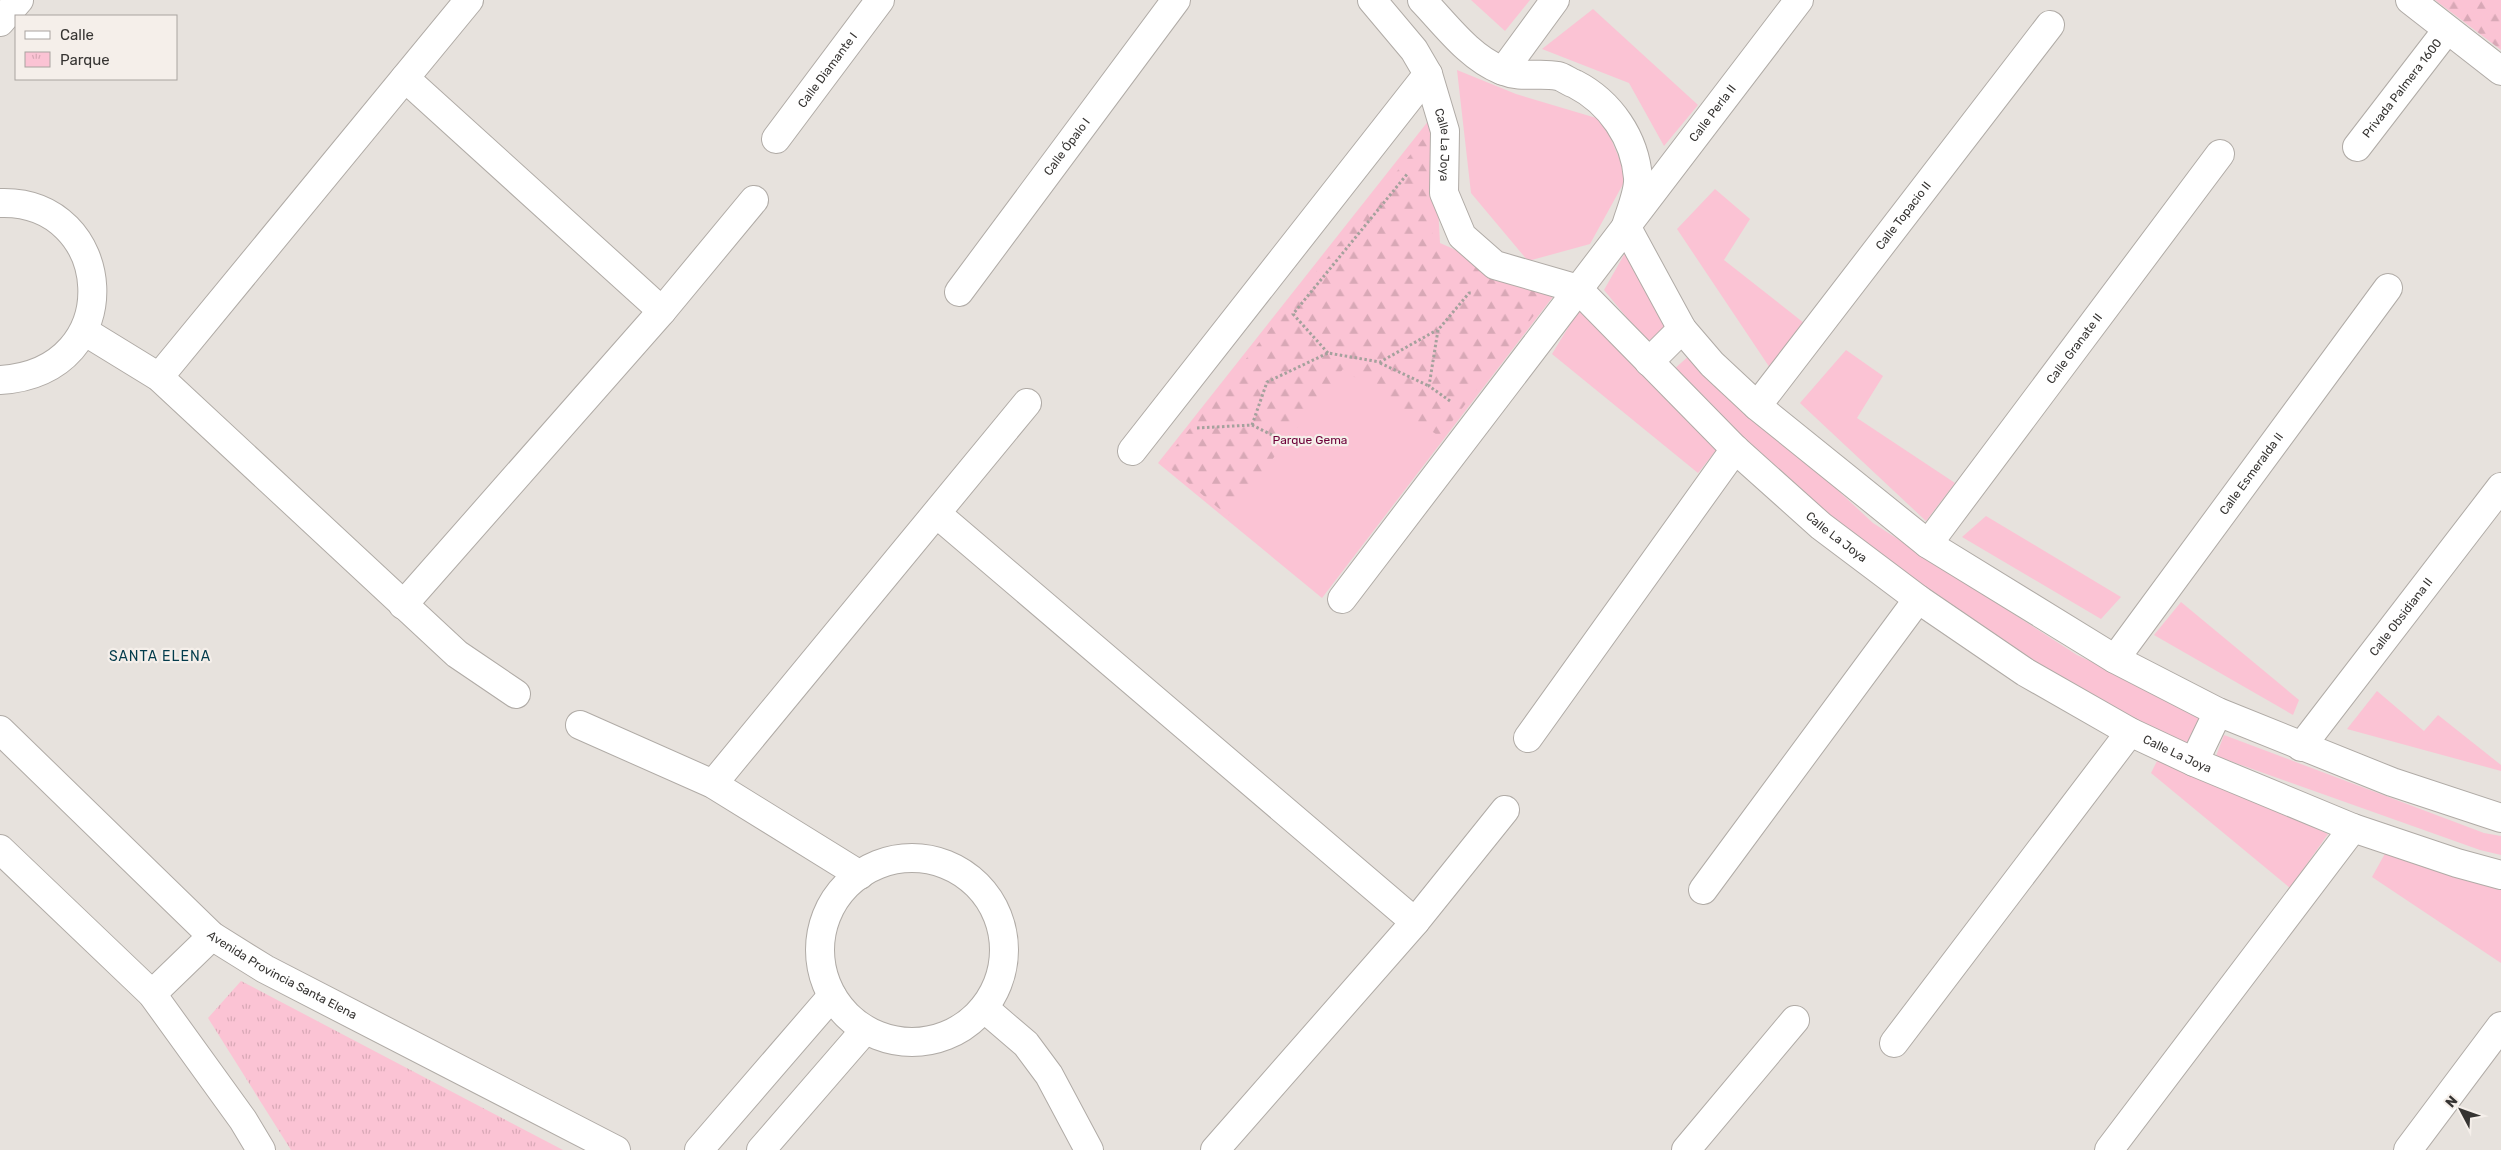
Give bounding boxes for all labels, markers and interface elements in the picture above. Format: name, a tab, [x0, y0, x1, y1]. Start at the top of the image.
legend	[15, 15, 178, 80]
text: Calle	[60, 26, 94, 44]
street label: Calle Diamante I	[795, 30, 860, 110]
street label: Privada Palmera 1600	[2360, 36, 2445, 141]
text: Parque	[60, 51, 110, 69]
street label: Calle Perla II	[1686, 82, 1739, 145]
street label: Calle La Joya	[1432, 107, 1452, 181]
street label: Calle Ópalo I	[1041, 115, 1093, 178]
street label: Calle Topacio II	[1873, 179, 1934, 253]
street label: Calle Granate II	[2043, 311, 2105, 387]
street label: Calle Esmeralda II	[2217, 430, 2286, 517]
park label: Parque Gema	[1273, 433, 1347, 447]
street label: Calle La Joya	[1803, 509, 1870, 565]
street label: Calle Obsidiana II	[2367, 575, 2435, 659]
district label: SANTA ELENA	[109, 648, 211, 665]
street label: Calle La Joya	[2141, 732, 2214, 775]
street label: Avenida Provincia Santa Elena	[204, 928, 359, 1022]
north arrow	[2436, 1085, 2486, 1135]
text: N	[2442, 1092, 2461, 1111]

